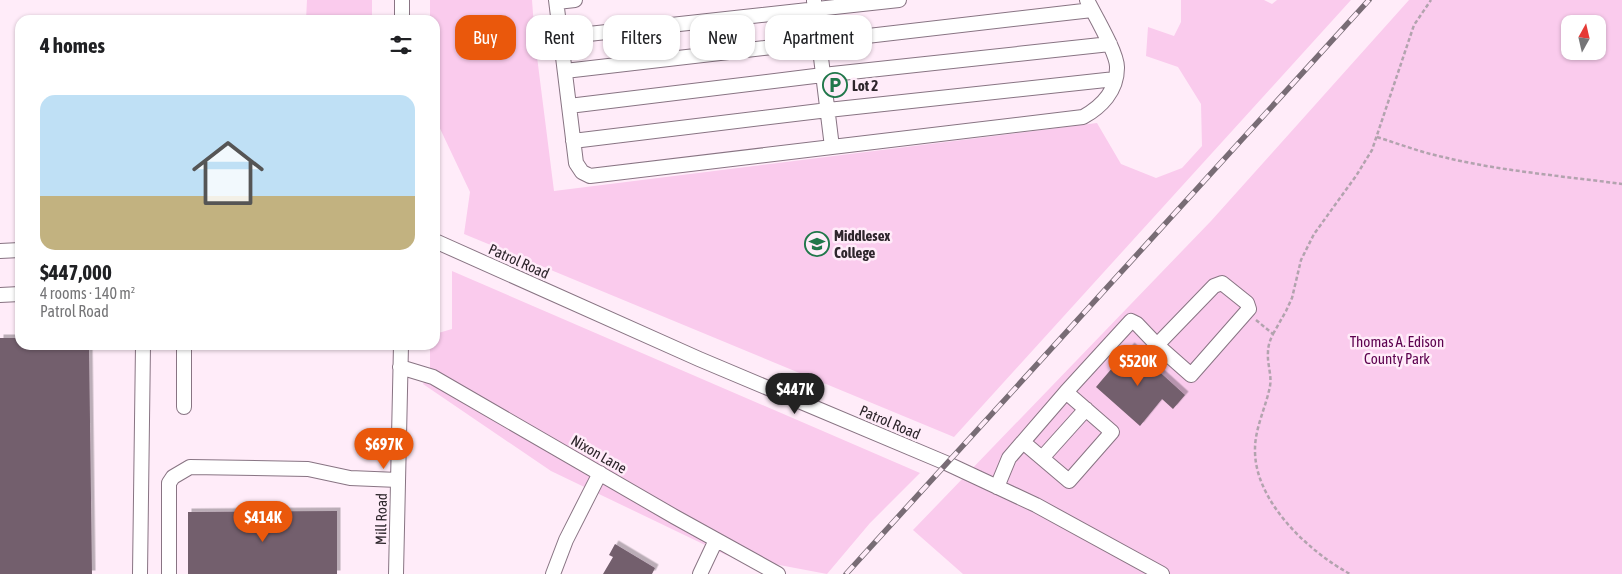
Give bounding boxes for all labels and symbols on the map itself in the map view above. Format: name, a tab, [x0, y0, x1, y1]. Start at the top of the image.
north arrow	[1561, 15, 1606, 60]
parking icon: Lot 2	[822, 72, 848, 98]
place label: Lot 2	[852, 77, 878, 94]
place label: Middlesex College	[834, 227, 890, 261]
school or university icon: Middlesex College	[804, 231, 830, 257]
street label: Patrol Road	[486, 240, 552, 282]
park label: Thomas A. Edison County Park	[1350, 333, 1444, 367]
pin: $520K	[1103, 344, 1173, 387]
pin: $447K	[760, 372, 830, 415]
street label: Patrol Road	[857, 402, 923, 442]
pin: $697K	[349, 428, 419, 470]
street label: Nixon Lane	[568, 431, 630, 477]
street label: Mill Road	[372, 493, 390, 545]
pin: $414K	[228, 500, 298, 543]

